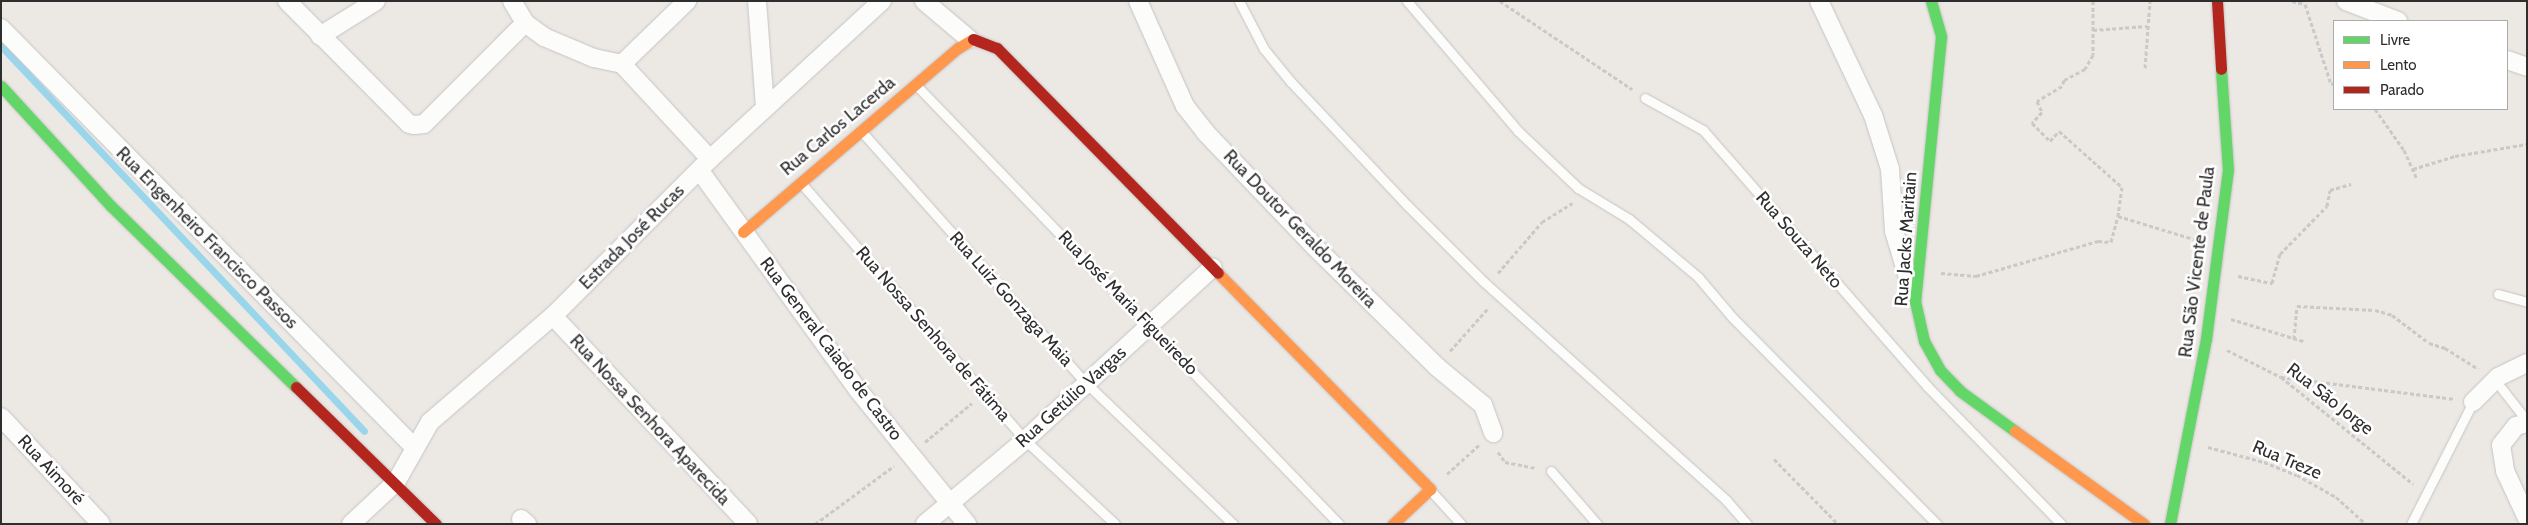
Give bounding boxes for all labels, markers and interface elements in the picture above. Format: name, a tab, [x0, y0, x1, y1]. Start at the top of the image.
legend	[2333, 20, 2508, 110]
text: Livre	[2380, 31, 2410, 49]
text: Lento	[2380, 56, 2417, 74]
street label: Rua Carlos Lacerda	[776, 72, 900, 180]
text: Parado	[2380, 81, 2424, 99]
street label: Rua Engenheiro Francisco Passos	[112, 143, 302, 333]
street label: Rua Doutor Geraldo Moreira	[1219, 146, 1381, 312]
street label: Rua São Vicente de Paula	[2175, 165, 2219, 359]
street label: Rua Jacks Maritain	[1891, 171, 1921, 307]
street label: Estrada José Rucas	[575, 180, 689, 294]
street label: Rua Souza Neto	[1751, 187, 1847, 293]
street label: Rua José Maria Figueiredo	[1053, 226, 1203, 380]
street label: Rua Luiz Gonzaga Maia	[945, 227, 1077, 371]
street label: Rua Nossa Senhora de Fátima	[851, 242, 1015, 426]
street label: Rua General Caiado de Castro	[755, 253, 907, 445]
street label: Rua Nossa Senhora Aparecida	[565, 330, 735, 510]
street label: Rua Getúlio Vargas	[1011, 342, 1131, 452]
street label: Rua São Jorge	[2282, 359, 2378, 439]
street label: Rua Aimoré	[13, 430, 89, 510]
street label: Rua Treze	[2249, 436, 2325, 484]

